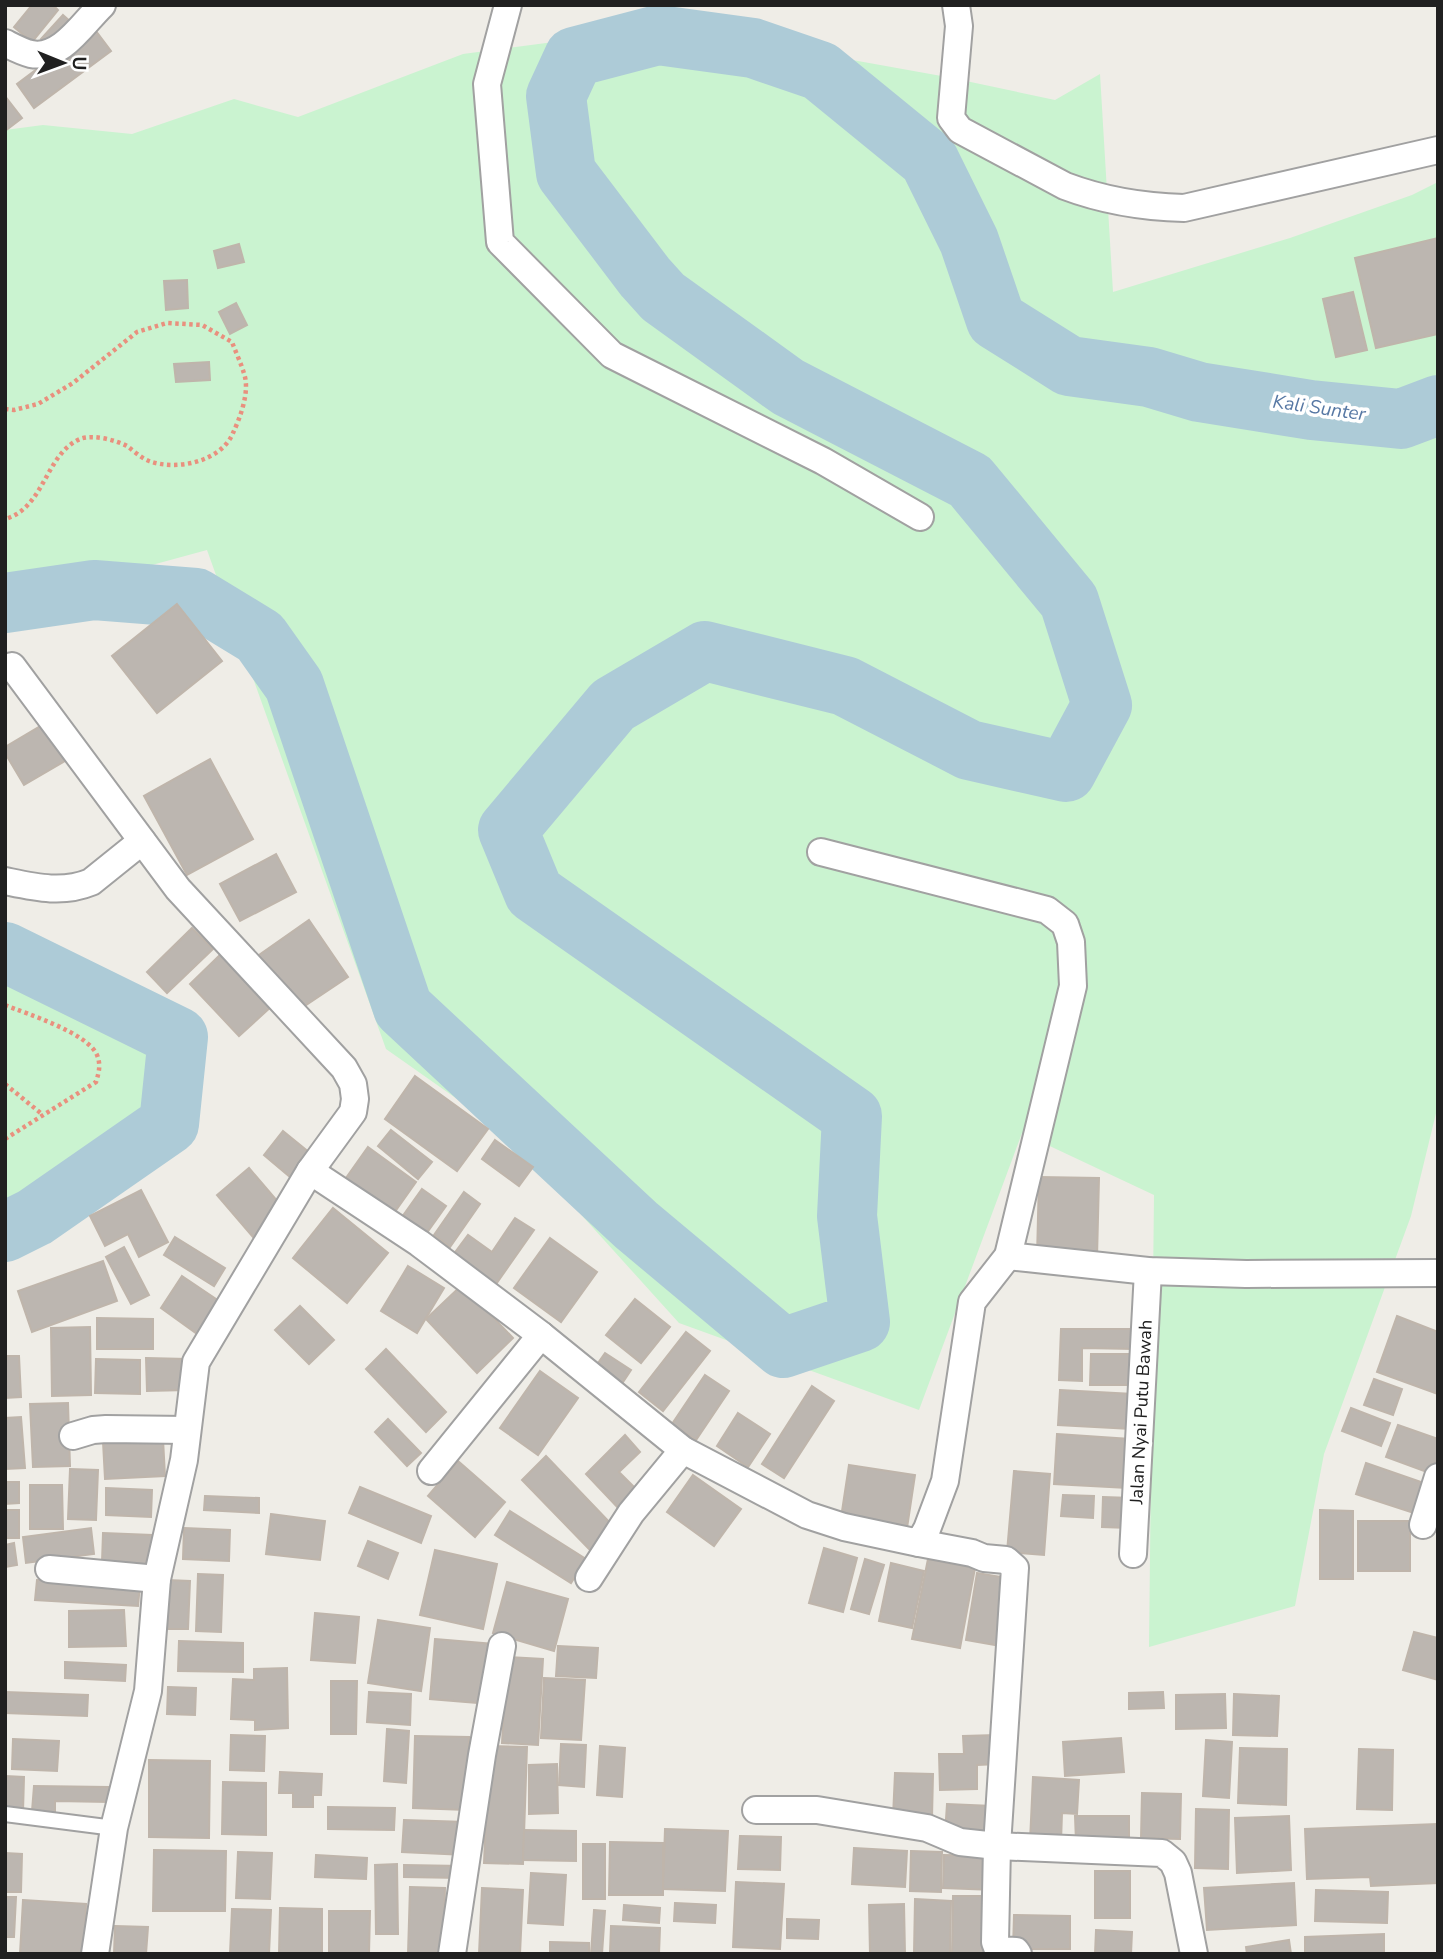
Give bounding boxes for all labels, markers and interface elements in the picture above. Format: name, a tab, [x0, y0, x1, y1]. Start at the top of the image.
north arrow	[28, 28, 98, 98]
text: U	[66, 56, 92, 71]
water label: Kali Sunter	[1271, 389, 1368, 428]
street label: Jalan Nyai Putu Bawah	[1124, 1319, 1158, 1506]

